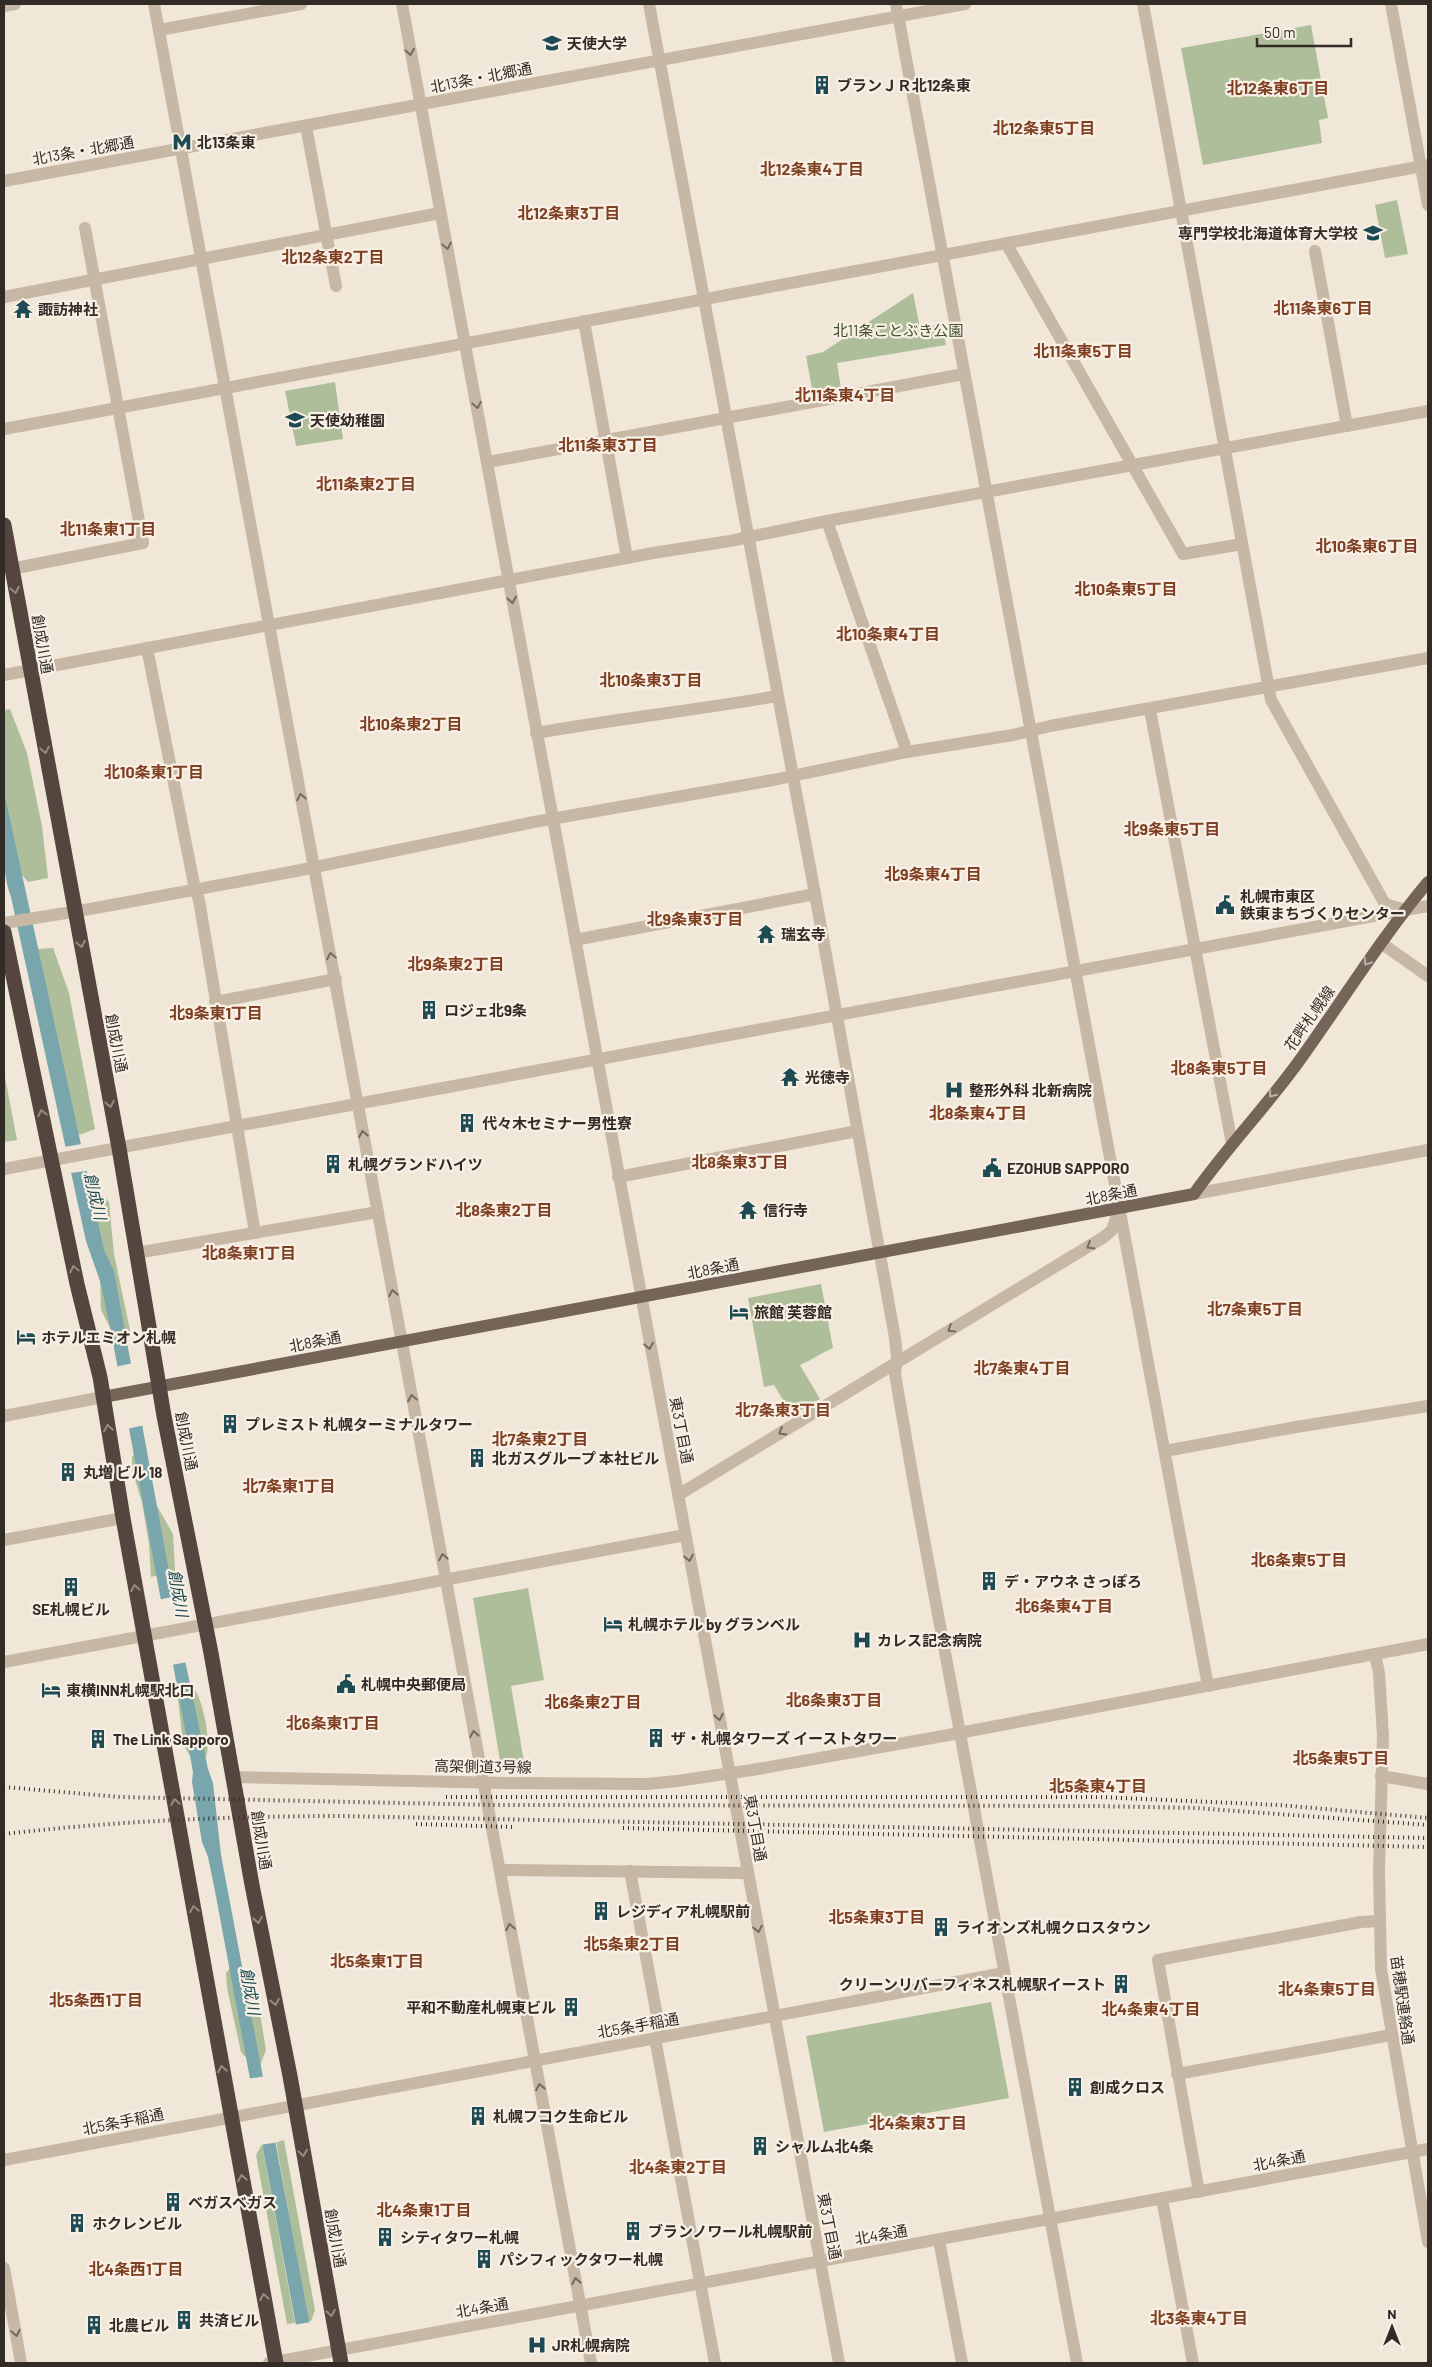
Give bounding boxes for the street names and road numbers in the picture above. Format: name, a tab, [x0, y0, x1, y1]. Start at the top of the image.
street label: 北13条・北郷通	[429, 58, 533, 96]
street label: 北13条・北郷通	[31, 132, 135, 168]
street label: 創成川通	[29, 613, 57, 675]
street label: 花畔札幌線	[1280, 982, 1338, 1054]
street label: 創成川通	[102, 1012, 132, 1074]
street label: 北8条通	[1083, 1180, 1139, 1208]
street label: 北8条通	[685, 1254, 741, 1282]
street label: 北8条通	[287, 1327, 343, 1355]
street label: 東3丁目通	[667, 1395, 697, 1465]
street label: 創成川通	[172, 1410, 202, 1472]
street label: 高架側道3号線	[434, 1756, 532, 1776]
street label: 東3丁目通	[741, 1793, 771, 1863]
street label: 創成川通	[248, 1809, 276, 1871]
street label: 苗穂駅連絡通	[1388, 1954, 1418, 2046]
street label: 北5条手稲通	[596, 2009, 680, 2041]
street label: 北5条手稲通	[81, 2104, 165, 2138]
street label: 北4条通	[1251, 2146, 1307, 2174]
street label: 東3丁目通	[815, 2191, 845, 2261]
street label: 創成川通	[322, 2207, 350, 2269]
street label: 北4条通	[853, 2221, 909, 2247]
street label: 北4条通	[454, 2294, 510, 2320]

